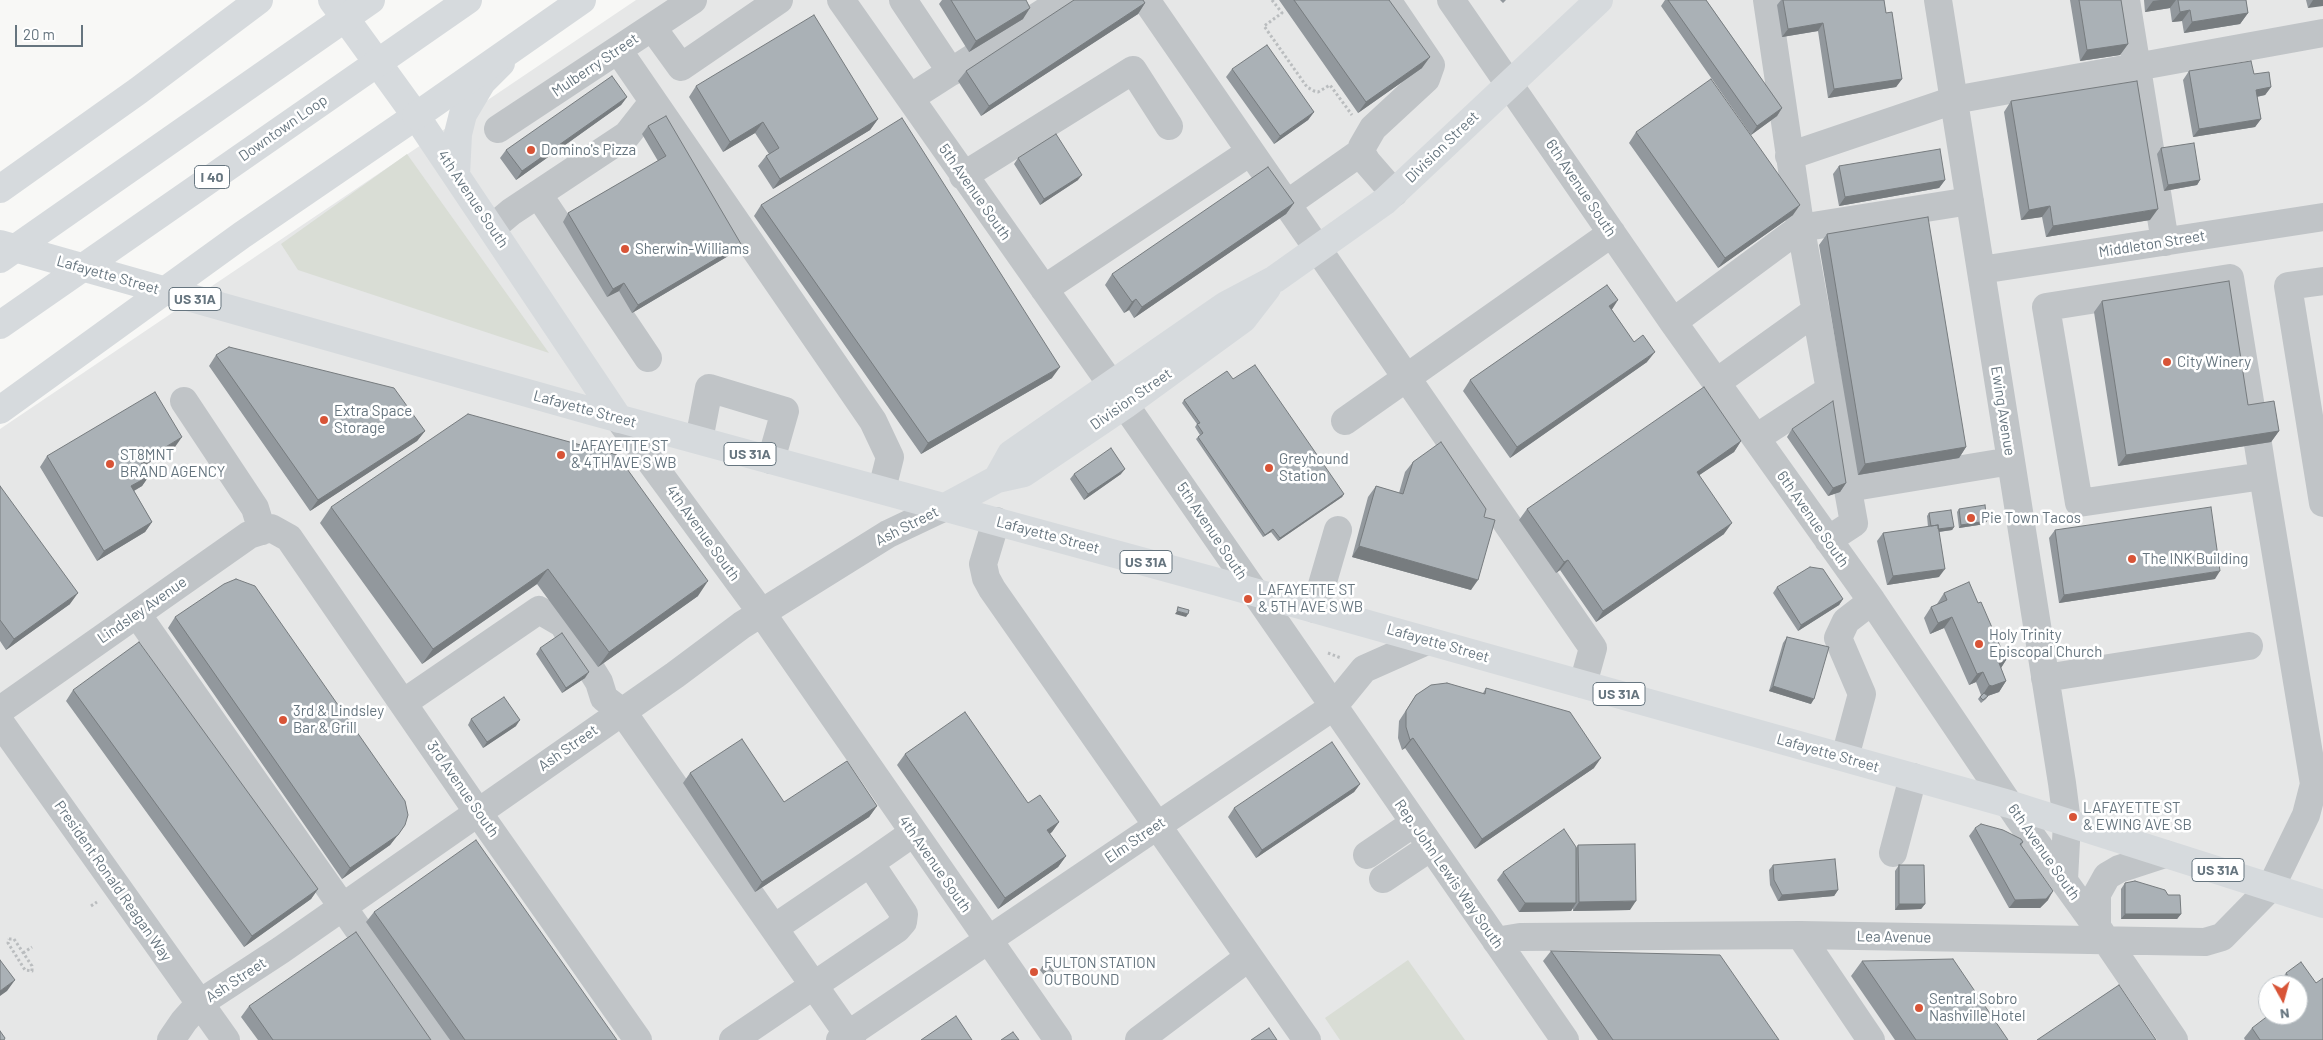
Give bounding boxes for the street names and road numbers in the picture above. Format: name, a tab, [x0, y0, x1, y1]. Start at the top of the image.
street label: Mulberry Street	[548, 29, 642, 101]
street label: Downtown Loop	[235, 91, 331, 165]
street label: Division Street	[1401, 107, 1483, 187]
street label: 6th Avenue South	[1542, 136, 1620, 240]
street label: 5th Avenue South	[935, 140, 1015, 244]
street label: 4th Avenue South	[434, 147, 512, 251]
road number: I 40	[194, 166, 230, 188]
street label: Middleton Street	[2097, 227, 2207, 261]
street label: Lafayette Street	[55, 252, 161, 298]
road number: US 31A	[169, 288, 221, 310]
street label: Division Street	[1087, 364, 1175, 434]
street label: Ewing Avenue	[1987, 365, 2019, 457]
street label: Lafayette Street	[531, 387, 639, 431]
road number: US 31A	[724, 442, 776, 466]
street label: 6th Avenue South	[1773, 467, 1853, 571]
street label: 5th Avenue South	[1173, 479, 1251, 583]
street label: 4th Avenue South	[662, 482, 744, 584]
street label: Ash Street	[872, 502, 942, 550]
street label: Lafayette Street	[994, 513, 1102, 557]
road number: US 31A	[1120, 550, 1172, 574]
street label: Lindsley Avenue	[94, 573, 190, 647]
street label: Lafayette Street	[1385, 620, 1491, 666]
road number: US 31A	[1593, 682, 1645, 706]
street label: Ash Street	[535, 721, 601, 775]
street label: Lafayette Street	[1775, 730, 1881, 776]
street label: 3rd Avenue South	[423, 737, 503, 841]
street label: Rep. John Lewis Way South	[1391, 796, 1507, 952]
street label: President Ronald Reagan Way	[51, 797, 175, 965]
street label: 6th Avenue South	[2004, 800, 2084, 904]
street label: 4th Avenue South	[895, 812, 975, 916]
street label: Elm Street	[1101, 813, 1169, 867]
road number: US 31A	[2192, 858, 2244, 882]
street label: Lea Avenue	[1856, 927, 1932, 947]
street label: Ash Street	[202, 954, 270, 1006]

